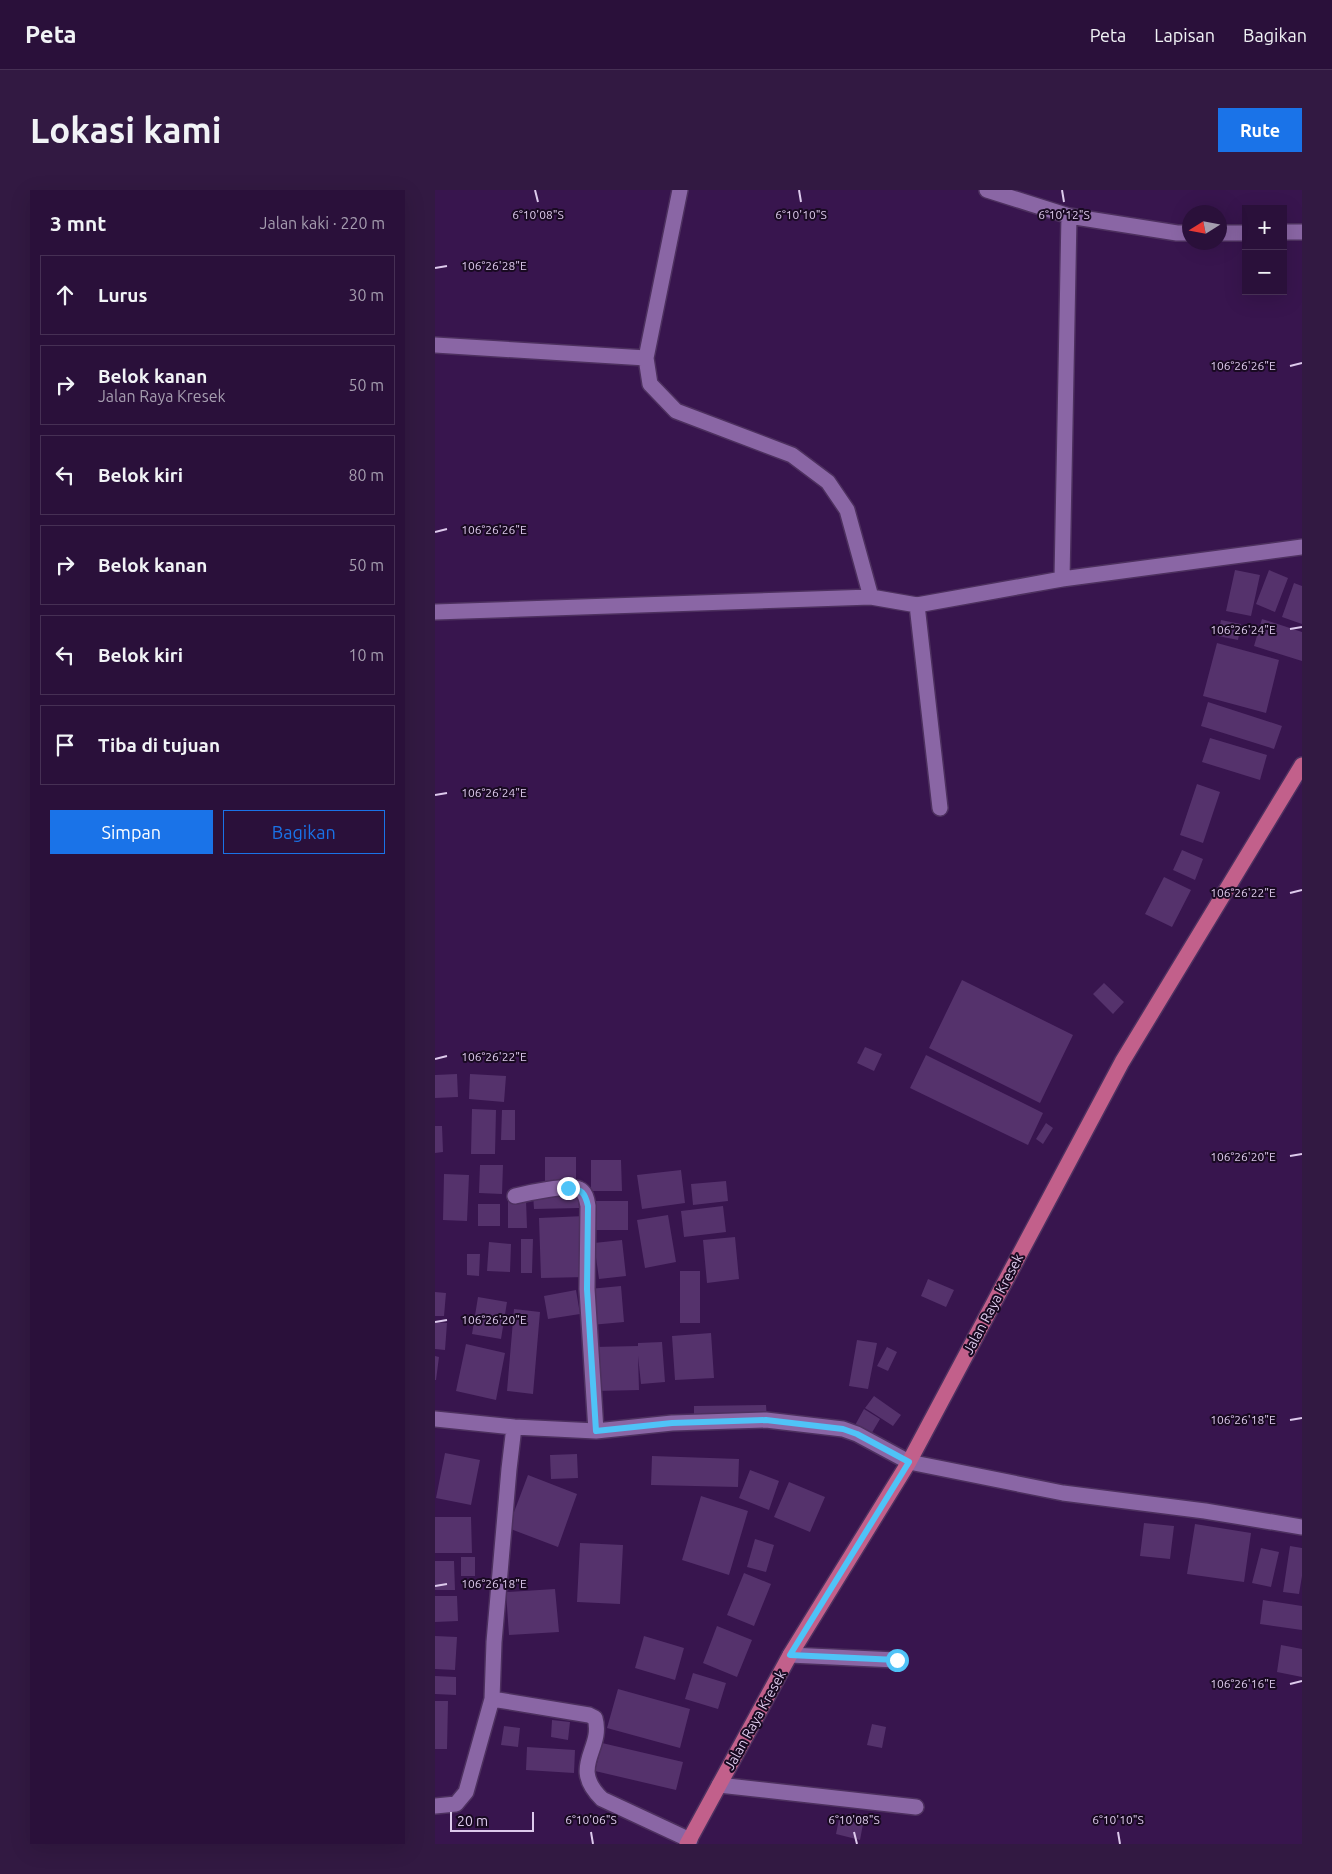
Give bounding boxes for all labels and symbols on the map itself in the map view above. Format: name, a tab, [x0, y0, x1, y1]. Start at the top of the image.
north arrow	[1182, 205, 1227, 250]
text: 6°10'08"S	[512, 208, 564, 221]
text: 6°10'10"S	[775, 208, 827, 221]
text: 6°10'12"S	[1038, 208, 1090, 221]
text: 106°26'28"E	[461, 259, 527, 272]
text: 106°26'26"E	[1210, 359, 1276, 372]
text: 106°26'26"E	[461, 523, 527, 536]
text: 106°26'24"E	[1210, 623, 1276, 636]
text: 106°26'24"E	[461, 786, 527, 799]
text: 106°26'22"E	[1210, 886, 1276, 899]
text: 106°26'22"E	[461, 1050, 527, 1063]
text: 106°26'20"E	[1210, 1150, 1276, 1163]
route end	[557, 1177, 580, 1200]
street label: Jalan Raya Kresek	[960, 1251, 1026, 1357]
text: 106°26'20"E	[461, 1313, 527, 1326]
text: 106°26'18"E	[1210, 1413, 1276, 1426]
text: 106°26'18"E	[461, 1577, 527, 1590]
route start	[886, 1649, 909, 1672]
street label: Jalan Raya Kresek	[721, 1667, 789, 1773]
text: 106°26'16"E	[1210, 1677, 1276, 1690]
scale bar	[450, 1809, 534, 1832]
text: 6°10'06"S	[565, 1813, 617, 1826]
text: 6°10'08"S	[828, 1813, 880, 1826]
text: 6°10'10"S	[1092, 1813, 1144, 1826]

